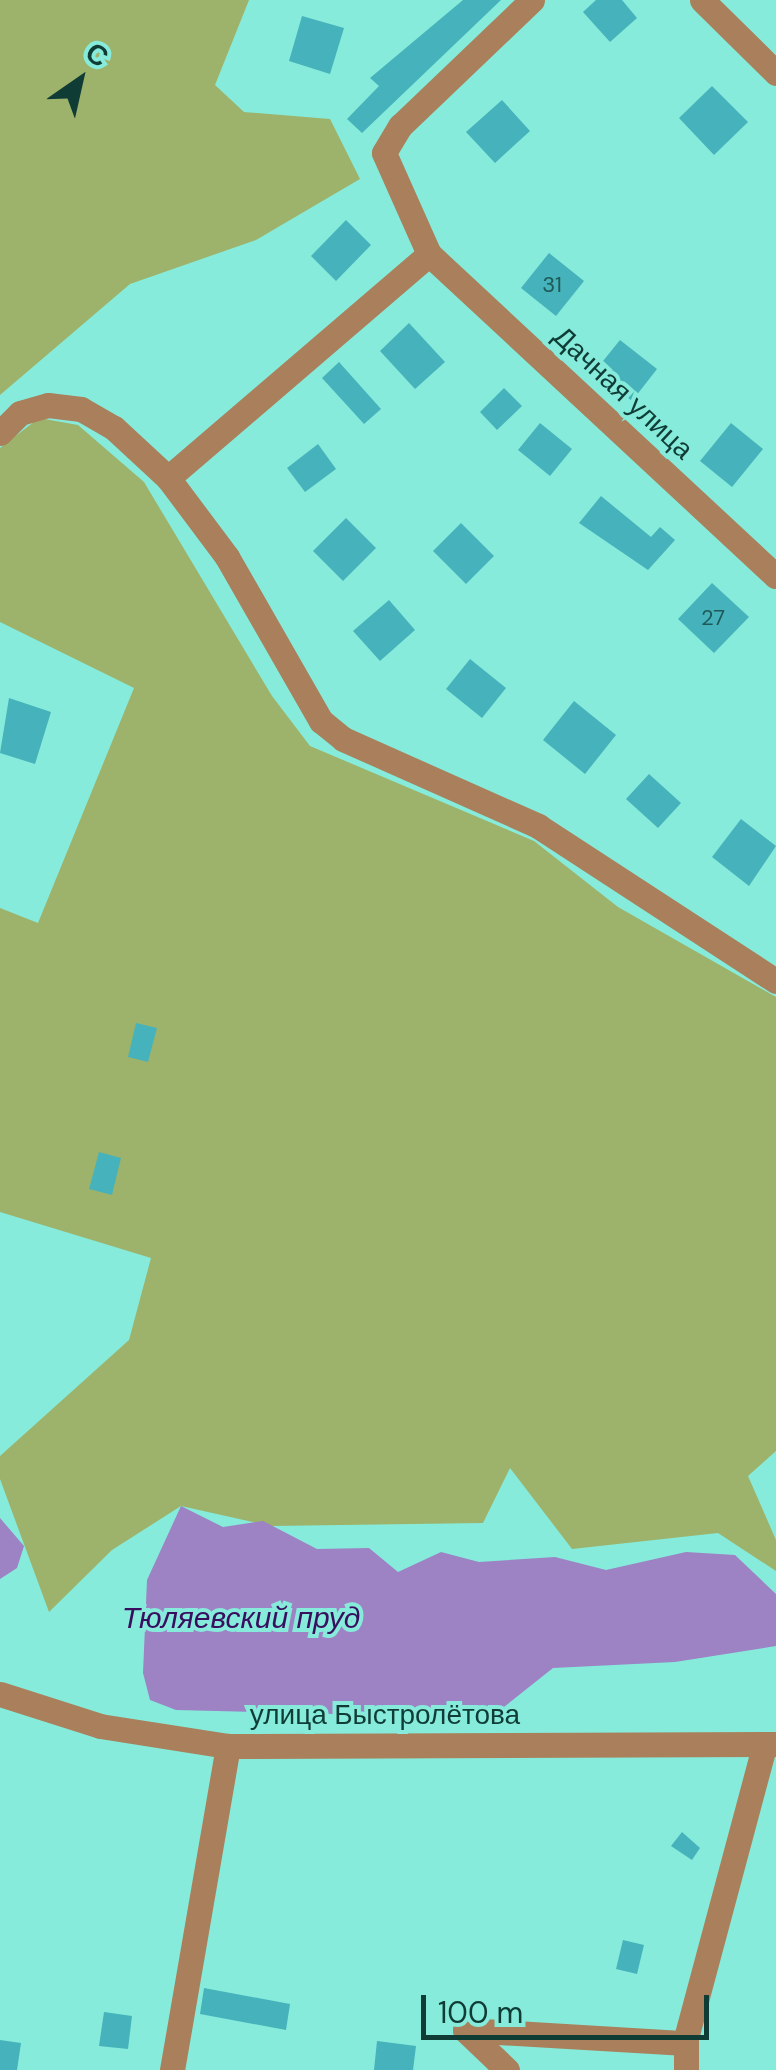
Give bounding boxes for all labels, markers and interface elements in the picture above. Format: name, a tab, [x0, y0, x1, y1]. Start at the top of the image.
north arrow	[30, 30, 130, 130]
text: С	[78, 34, 116, 76]
house number: 31	[542, 272, 562, 298]
street label: Дачная улица	[546, 320, 700, 466]
house number: 27	[701, 605, 725, 631]
water label: Тюляевский пруд	[122, 1600, 360, 1636]
street label: улица Быстролётова	[250, 1698, 520, 1732]
scale bar	[426, 1975, 714, 2037]
text: 100 m	[438, 1993, 523, 2032]

